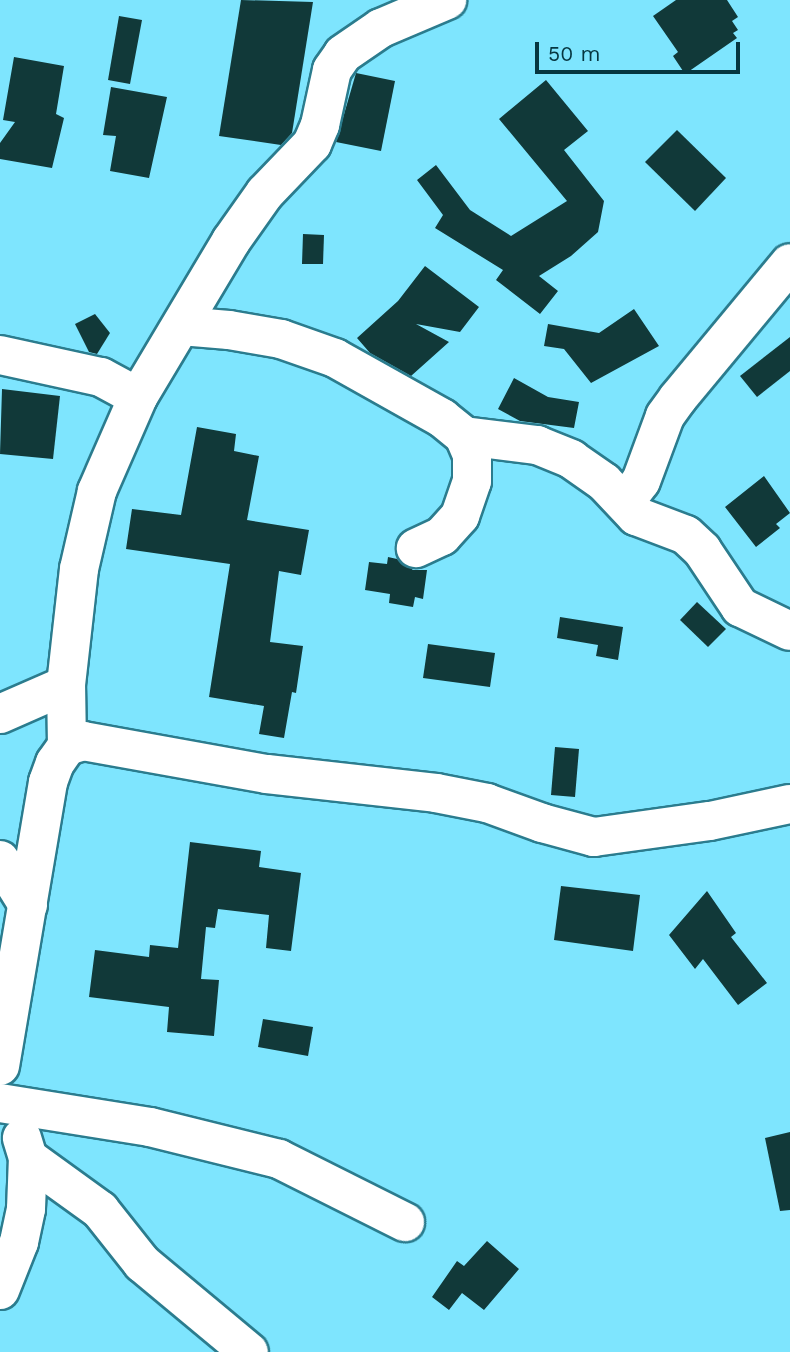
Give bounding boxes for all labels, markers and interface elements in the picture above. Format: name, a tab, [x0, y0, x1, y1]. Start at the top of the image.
scale bar	[538, 28, 743, 72]
text: 50 m	[548, 41, 600, 66]

